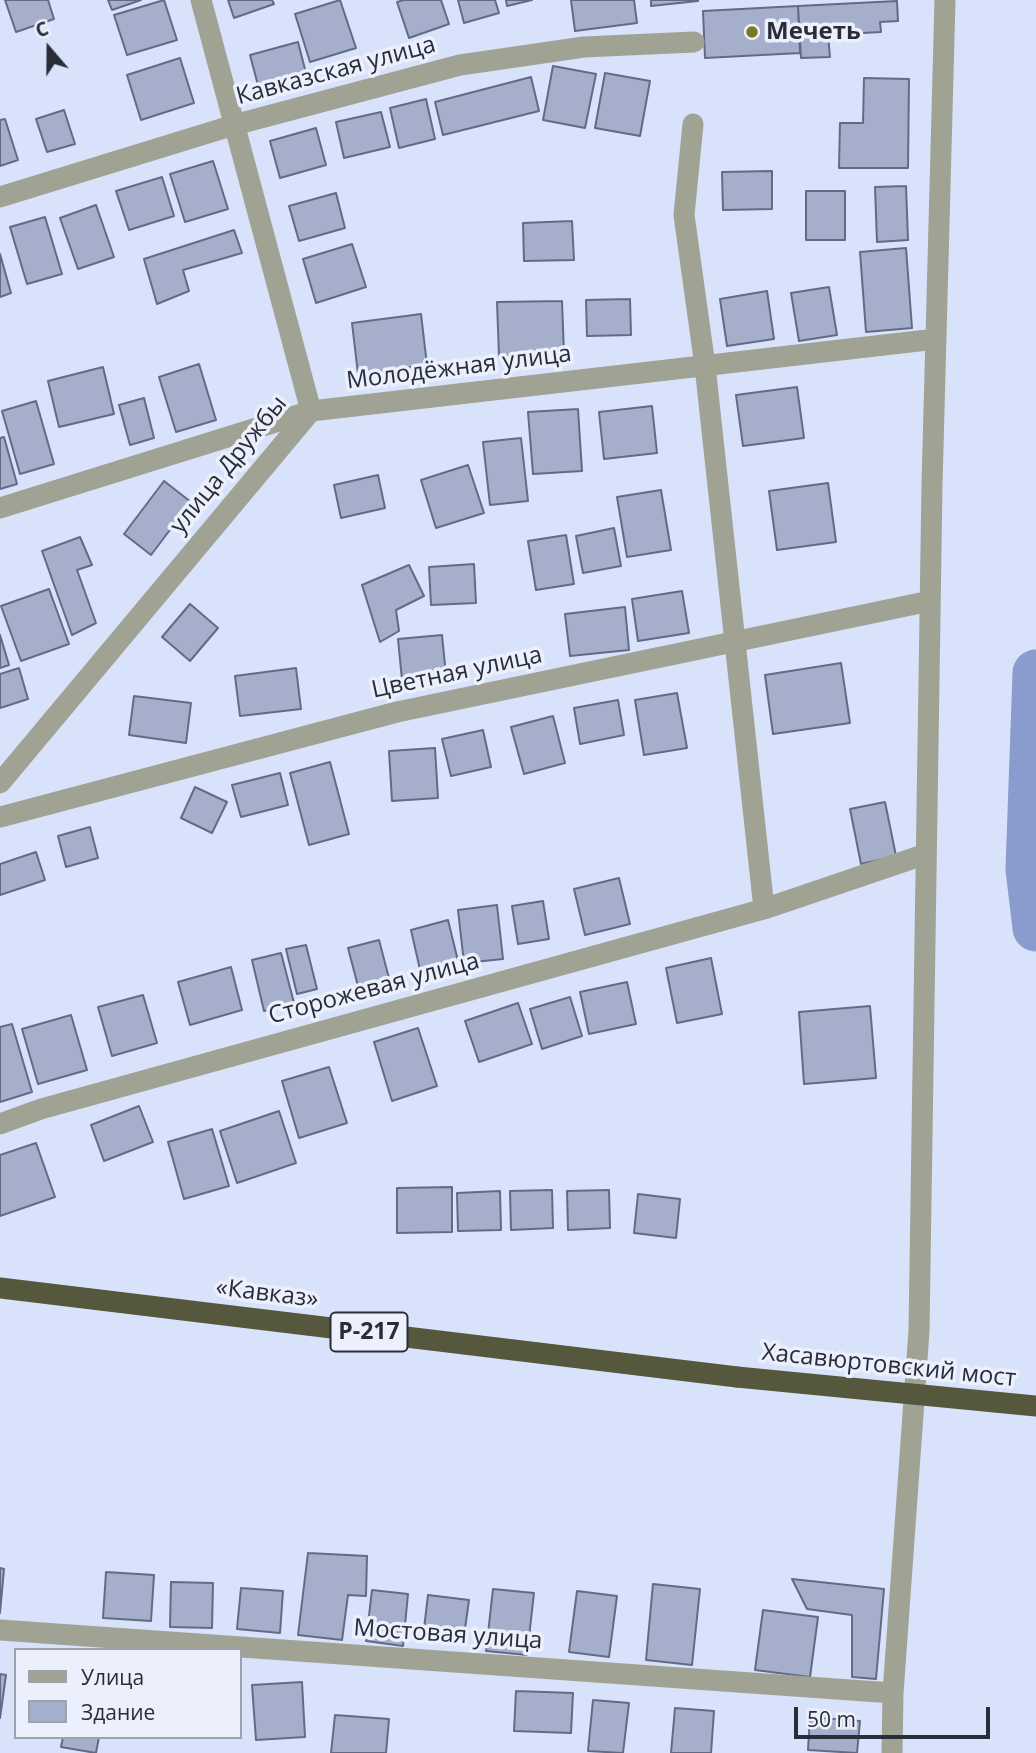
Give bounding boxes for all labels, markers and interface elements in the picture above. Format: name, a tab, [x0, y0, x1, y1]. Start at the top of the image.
north arrow	[14, 14, 84, 84]
text: С	[32, 15, 52, 44]
place label: Мечеть	[766, 18, 861, 46]
marker: Мечеть	[744, 24, 760, 40]
street label: Кавказская улица	[233, 31, 439, 111]
street label: Молодёжная улица	[345, 340, 573, 396]
street label: улица Дружбы	[165, 390, 293, 540]
street label: Цветная улица	[369, 641, 545, 705]
street label: Сторожевая улица	[265, 947, 483, 1031]
street label: «Кавказ»	[214, 1273, 320, 1315]
road number: Р-217	[330, 1312, 408, 1352]
street label: Хасавюртовский мост	[761, 1338, 1017, 1394]
street label: Мостовая улица	[353, 1614, 543, 1656]
legend	[14, 1648, 242, 1739]
text: Улица	[81, 1663, 144, 1691]
scale bar	[798, 1694, 994, 1738]
text: Здание	[81, 1698, 155, 1726]
text: 50 m	[807, 1705, 856, 1733]

